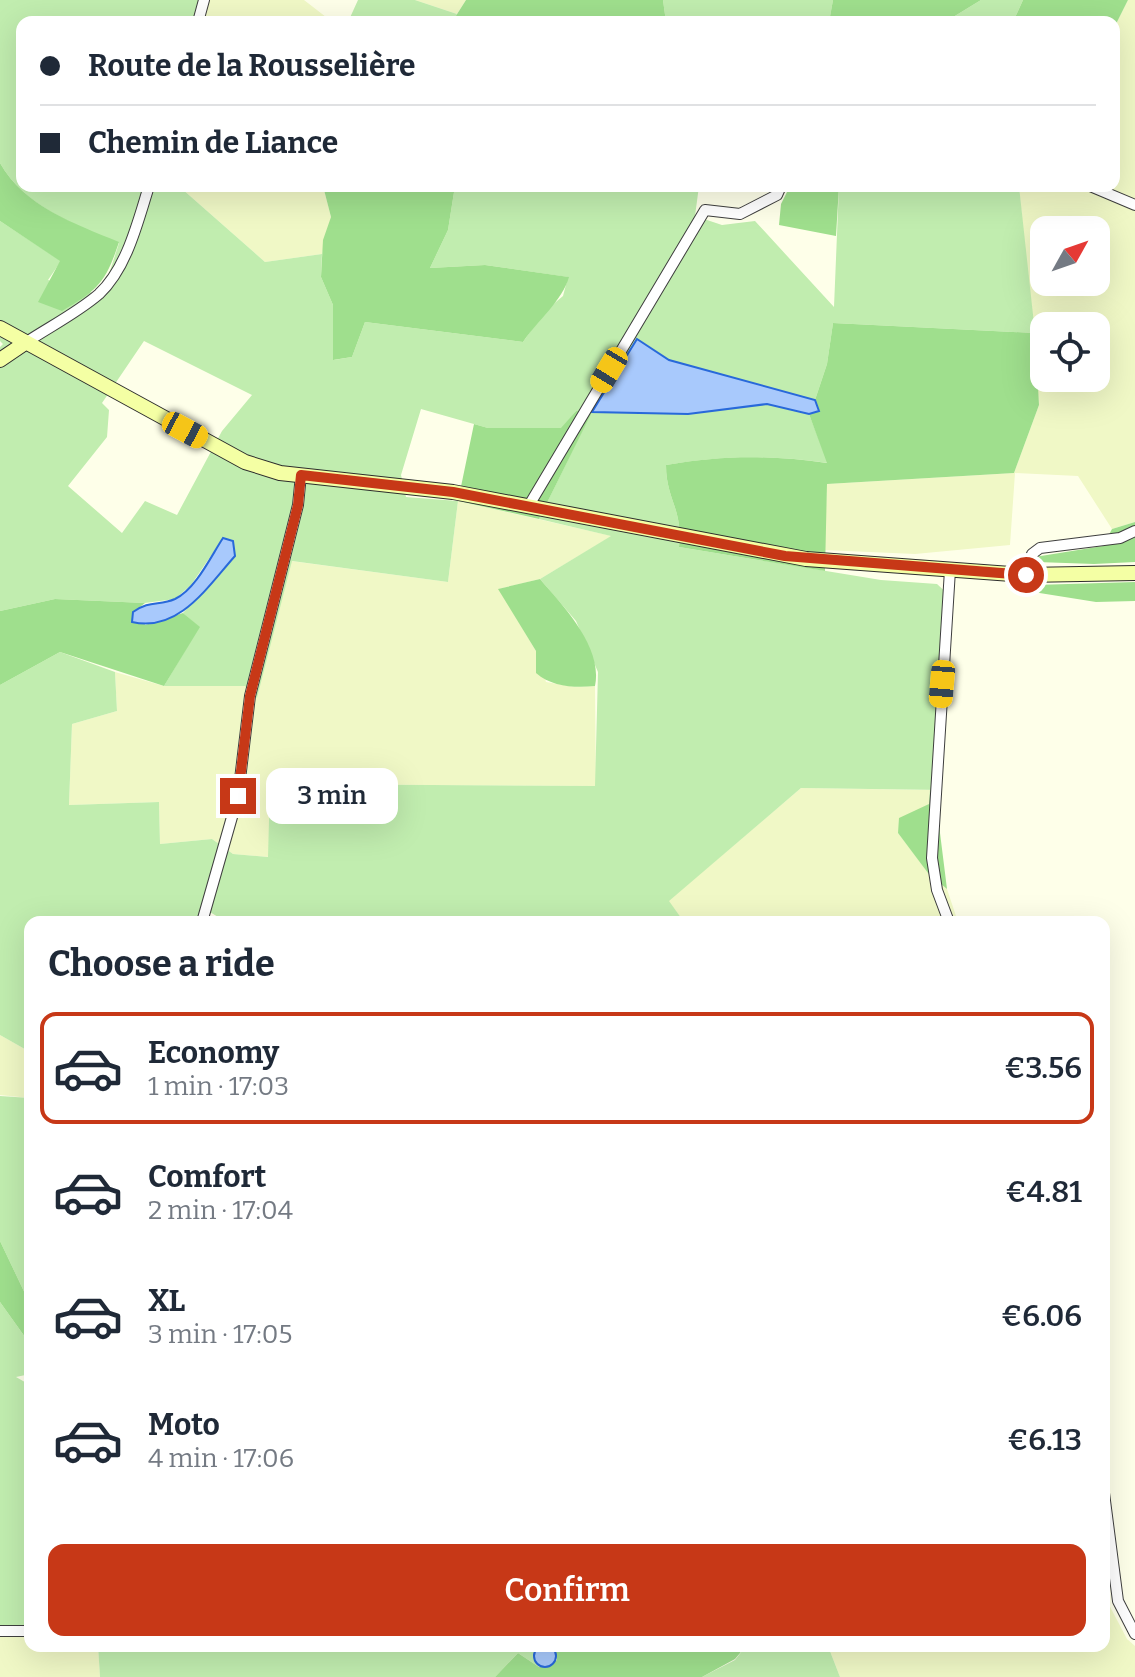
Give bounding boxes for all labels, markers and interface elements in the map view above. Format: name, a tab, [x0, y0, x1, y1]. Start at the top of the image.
text: Route de la Rousselière	[88, 48, 415, 84]
text: Chemin de Liance	[88, 125, 338, 161]
north arrow	[1030, 216, 1110, 296]
map controls	[1030, 216, 1110, 392]
button: locate	[1030, 312, 1110, 392]
car	[586, 343, 632, 397]
car	[158, 408, 212, 452]
route start	[1008, 557, 1044, 593]
car	[928, 659, 956, 709]
callout: 3 min	[266, 768, 398, 824]
route end	[220, 778, 256, 814]
text: 3 min	[297, 780, 367, 811]
text: Choose a ride	[48, 942, 275, 986]
icon: car	[52, 1032, 124, 1104]
text: Economy	[148, 1035, 279, 1071]
text: €3.56	[1004, 1050, 1082, 1086]
text: 1 min · 17:03	[148, 1071, 289, 1102]
icon: car	[52, 1156, 124, 1228]
text: Comfort	[148, 1159, 266, 1195]
text: €4.81	[1005, 1174, 1082, 1210]
text: 2 min · 17:04	[148, 1195, 293, 1226]
icon: car	[52, 1280, 124, 1352]
text: XL	[148, 1283, 185, 1319]
text: €6.06	[1001, 1298, 1082, 1334]
text: 3 min · 17:05	[148, 1319, 292, 1350]
icon: car	[52, 1404, 124, 1476]
text: Moto	[148, 1407, 220, 1443]
text: €6.13	[1007, 1422, 1082, 1458]
text: 4 min · 17:06	[148, 1443, 294, 1474]
button: Confirm	[48, 1544, 1086, 1636]

